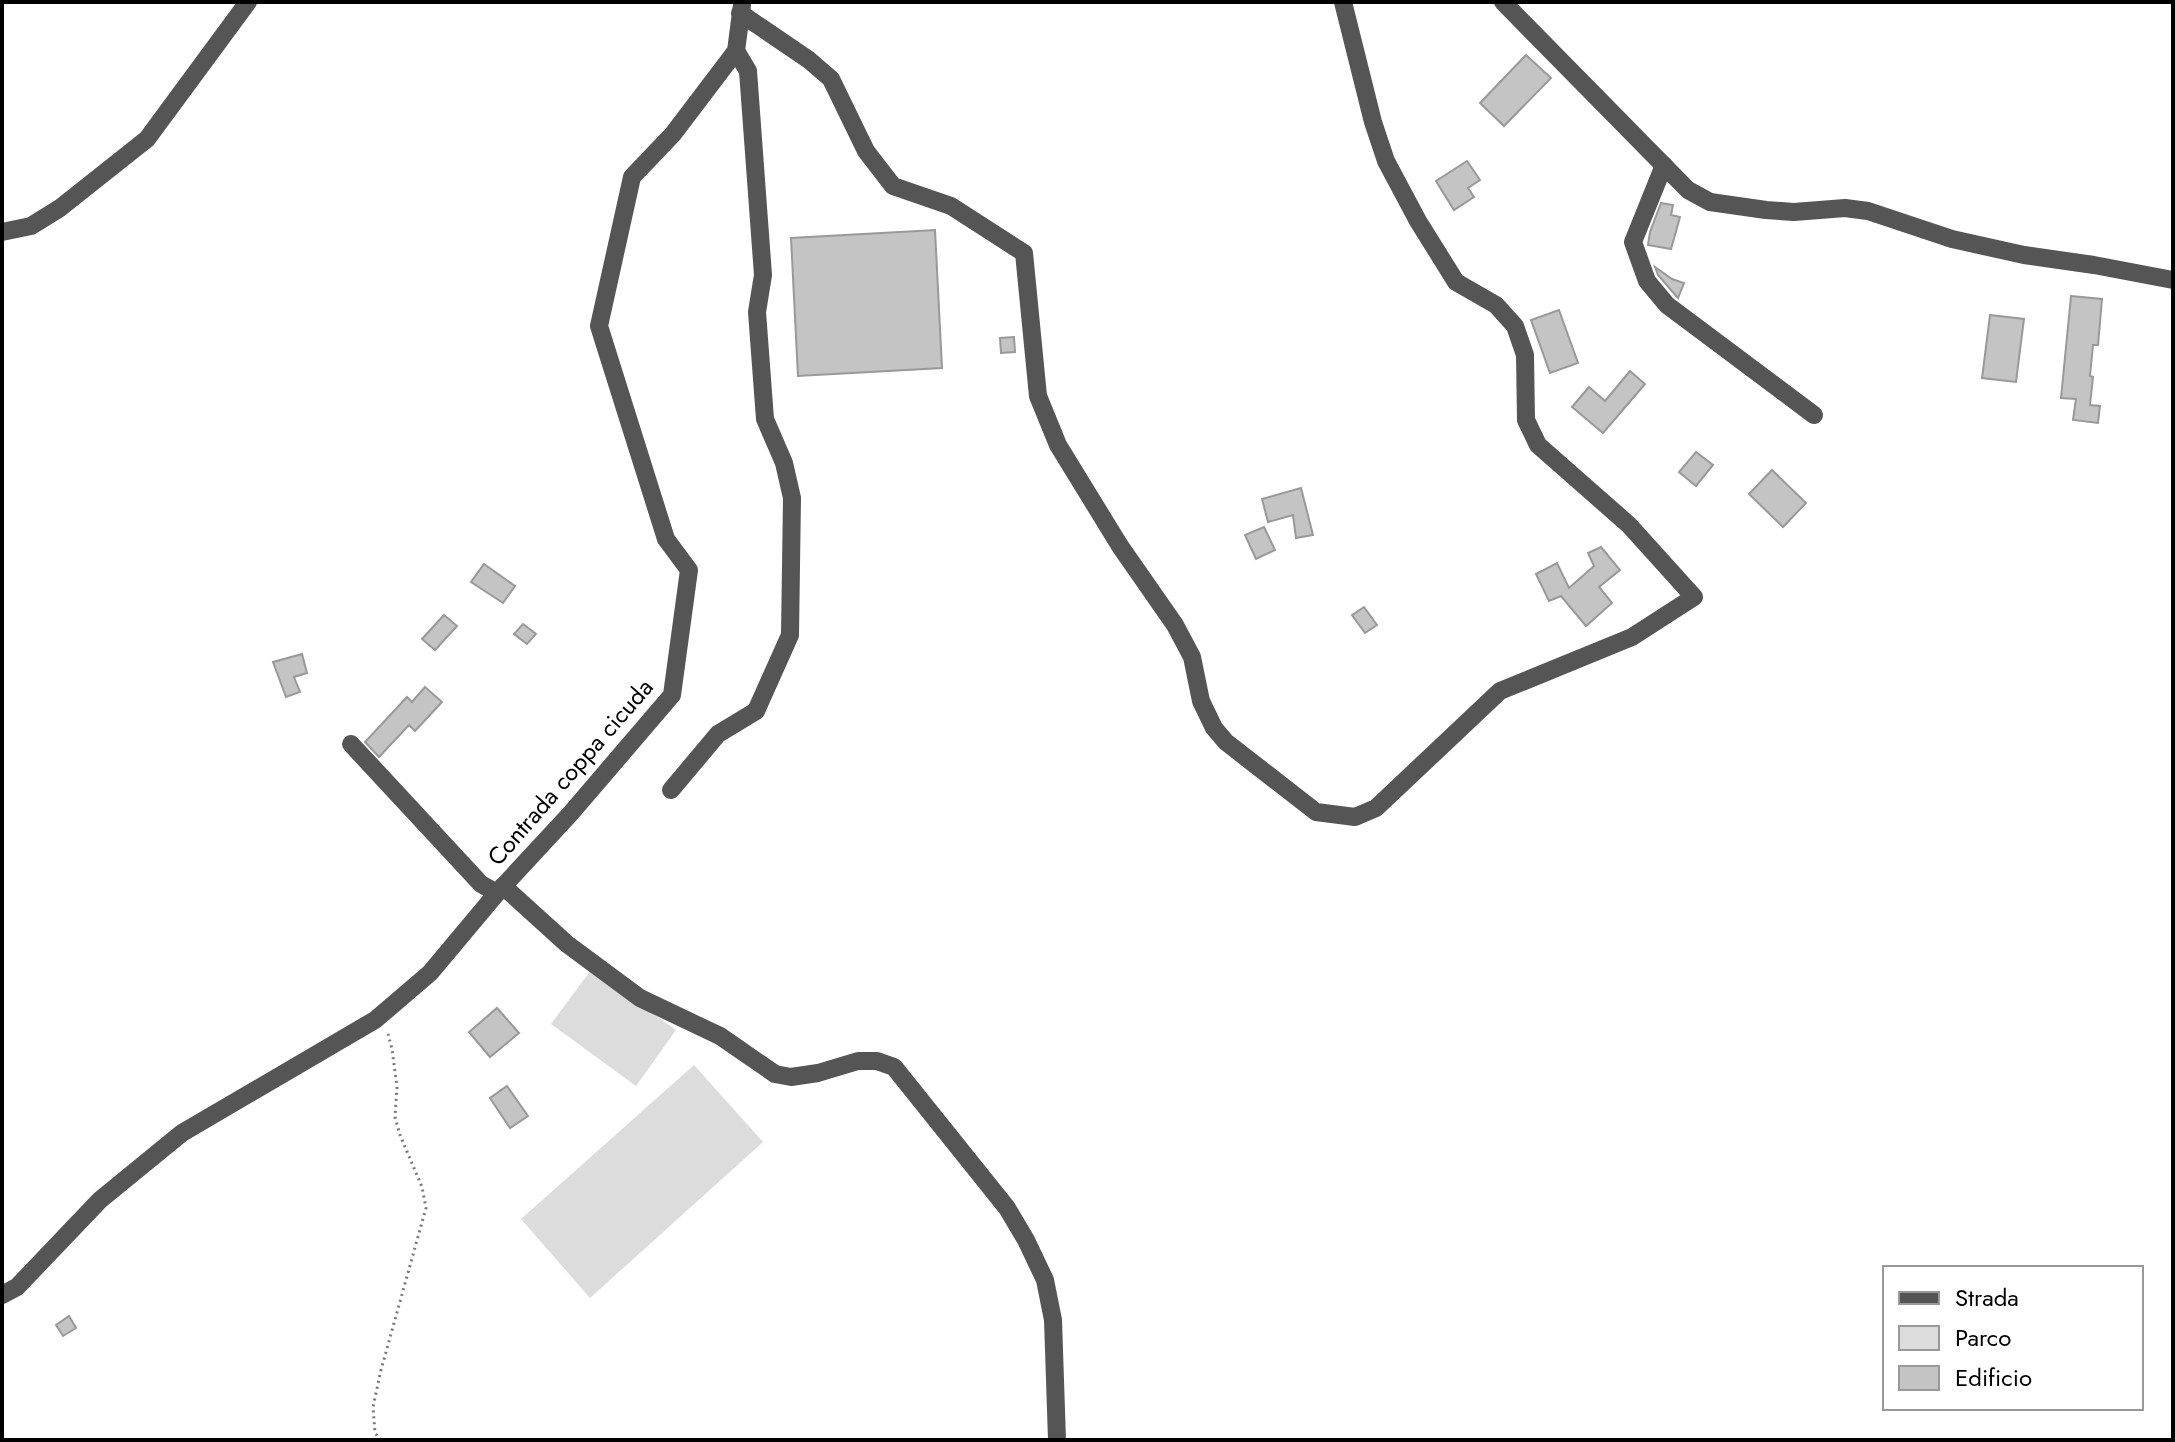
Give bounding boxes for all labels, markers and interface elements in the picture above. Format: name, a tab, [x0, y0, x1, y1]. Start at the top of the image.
street label: Contrada coppa cicuda	[479, 671, 661, 873]
legend	[1883, 1266, 2143, 1410]
text: Strada	[1955, 1280, 2019, 1315]
text: Parco	[1955, 1320, 2011, 1355]
text: Edificio	[1955, 1360, 2032, 1395]

